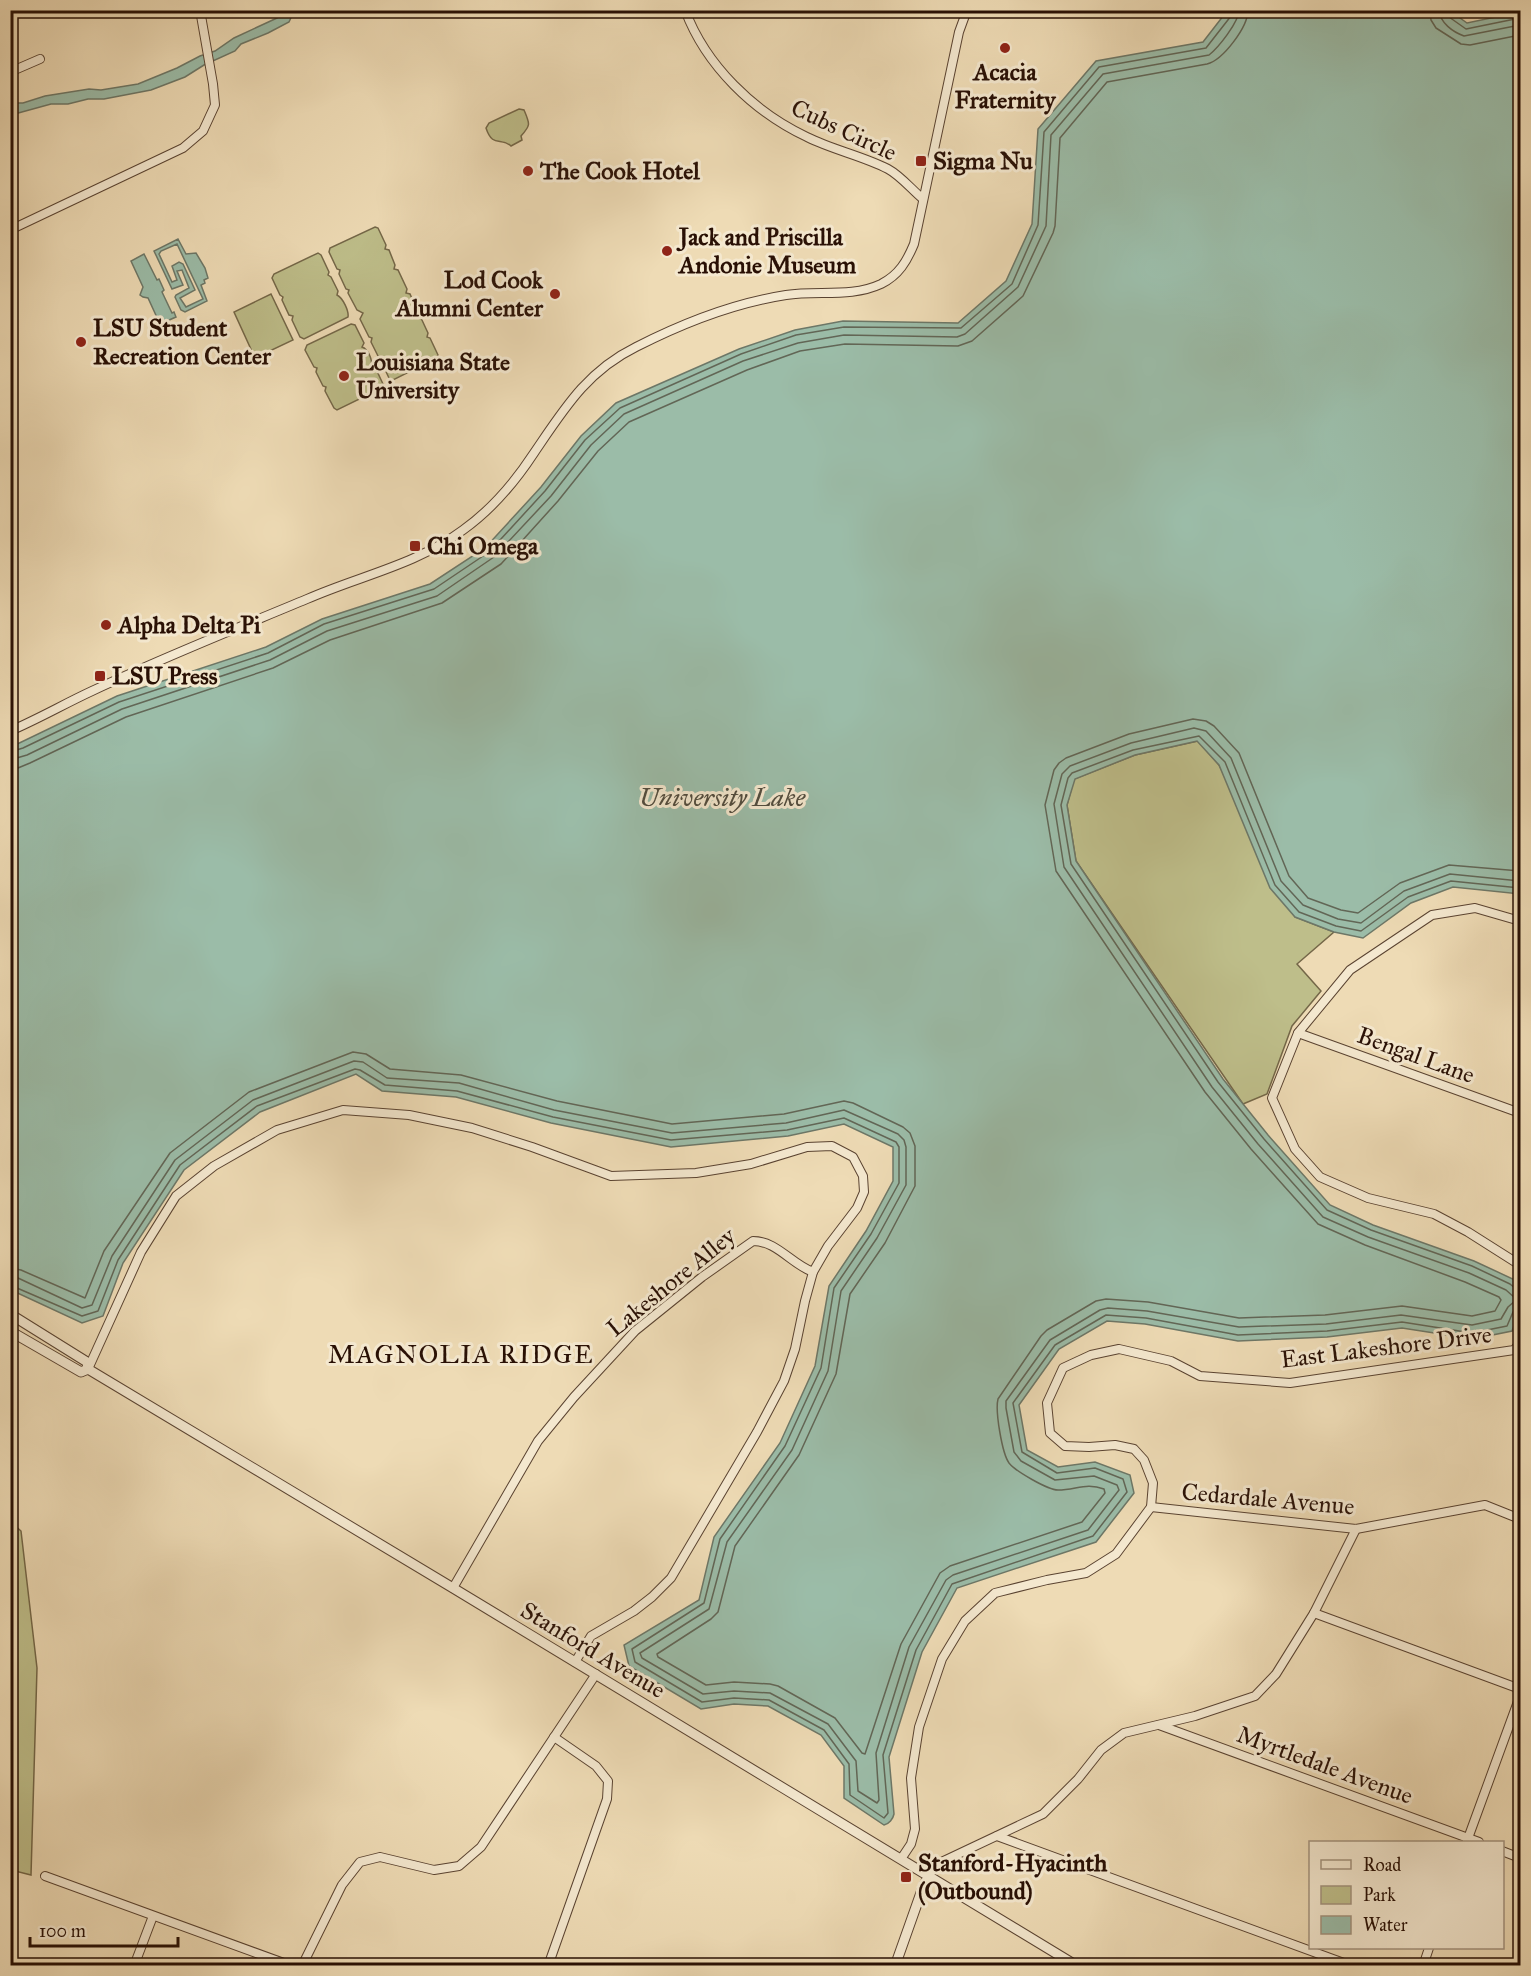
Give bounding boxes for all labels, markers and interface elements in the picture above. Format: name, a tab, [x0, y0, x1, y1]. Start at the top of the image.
marker: Acacia Fraternity	[998, 41, 1012, 55]
place label: Acacia Fraternity	[955, 57, 1057, 115]
street label: Cubs Circle	[786, 93, 902, 167]
place label: Sigma Nu	[933, 146, 1033, 176]
marker: Sigma Nu	[914, 154, 928, 168]
place label: The Cook Hotel	[539, 156, 700, 186]
marker: The Cook Hotel	[521, 164, 535, 178]
place label: Jack and Priscilla Andonie Museum	[676, 222, 857, 280]
marker: Jack and Priscilla Andonie Museum	[660, 244, 674, 258]
place label: Lod Cook Alumni Center	[394, 265, 544, 323]
marker: Lod Cook Alumni Center	[548, 287, 562, 301]
place label: LSU Student Recreation Center	[93, 313, 272, 371]
marker: LSU Student Recreation Center	[74, 335, 88, 349]
place label: Louisiana State University	[356, 347, 510, 405]
marker: Louisiana State University	[337, 369, 351, 383]
place label: Chi Omega	[427, 531, 539, 561]
marker: Chi Omega	[408, 539, 422, 553]
place label: Alpha Delta Pi	[116, 610, 261, 640]
marker: Alpha Delta Pi	[99, 618, 113, 632]
place label: LSU Press	[112, 661, 218, 691]
marker: LSU Press	[93, 669, 107, 683]
water label: University Lake	[639, 781, 806, 813]
street label: Bengal Lane	[1353, 1020, 1479, 1090]
street label: Lakeshore Alley	[600, 1220, 742, 1343]
street label: East Lakeshore Drive	[1279, 1319, 1493, 1375]
district label: MAGNOLIA RIDGE	[328, 1338, 594, 1370]
street label: Cedardale Avenue	[1180, 1477, 1356, 1521]
street label: Stanford Avenue	[515, 1595, 671, 1705]
street label: Myrtledale Avenue	[1233, 1719, 1417, 1811]
legend	[1309, 1841, 1504, 1949]
place label: Stanford-Hyacinth (Outbound)	[918, 1848, 1108, 1906]
text: Road	[1363, 1854, 1401, 1876]
marker: Stanford-Hyacinth (Outbound)	[899, 1870, 913, 1884]
text: Park	[1363, 1884, 1396, 1906]
scale bar	[30, 1910, 178, 1948]
text: Water	[1363, 1914, 1408, 1936]
text: 100 m	[39, 1920, 86, 1942]

